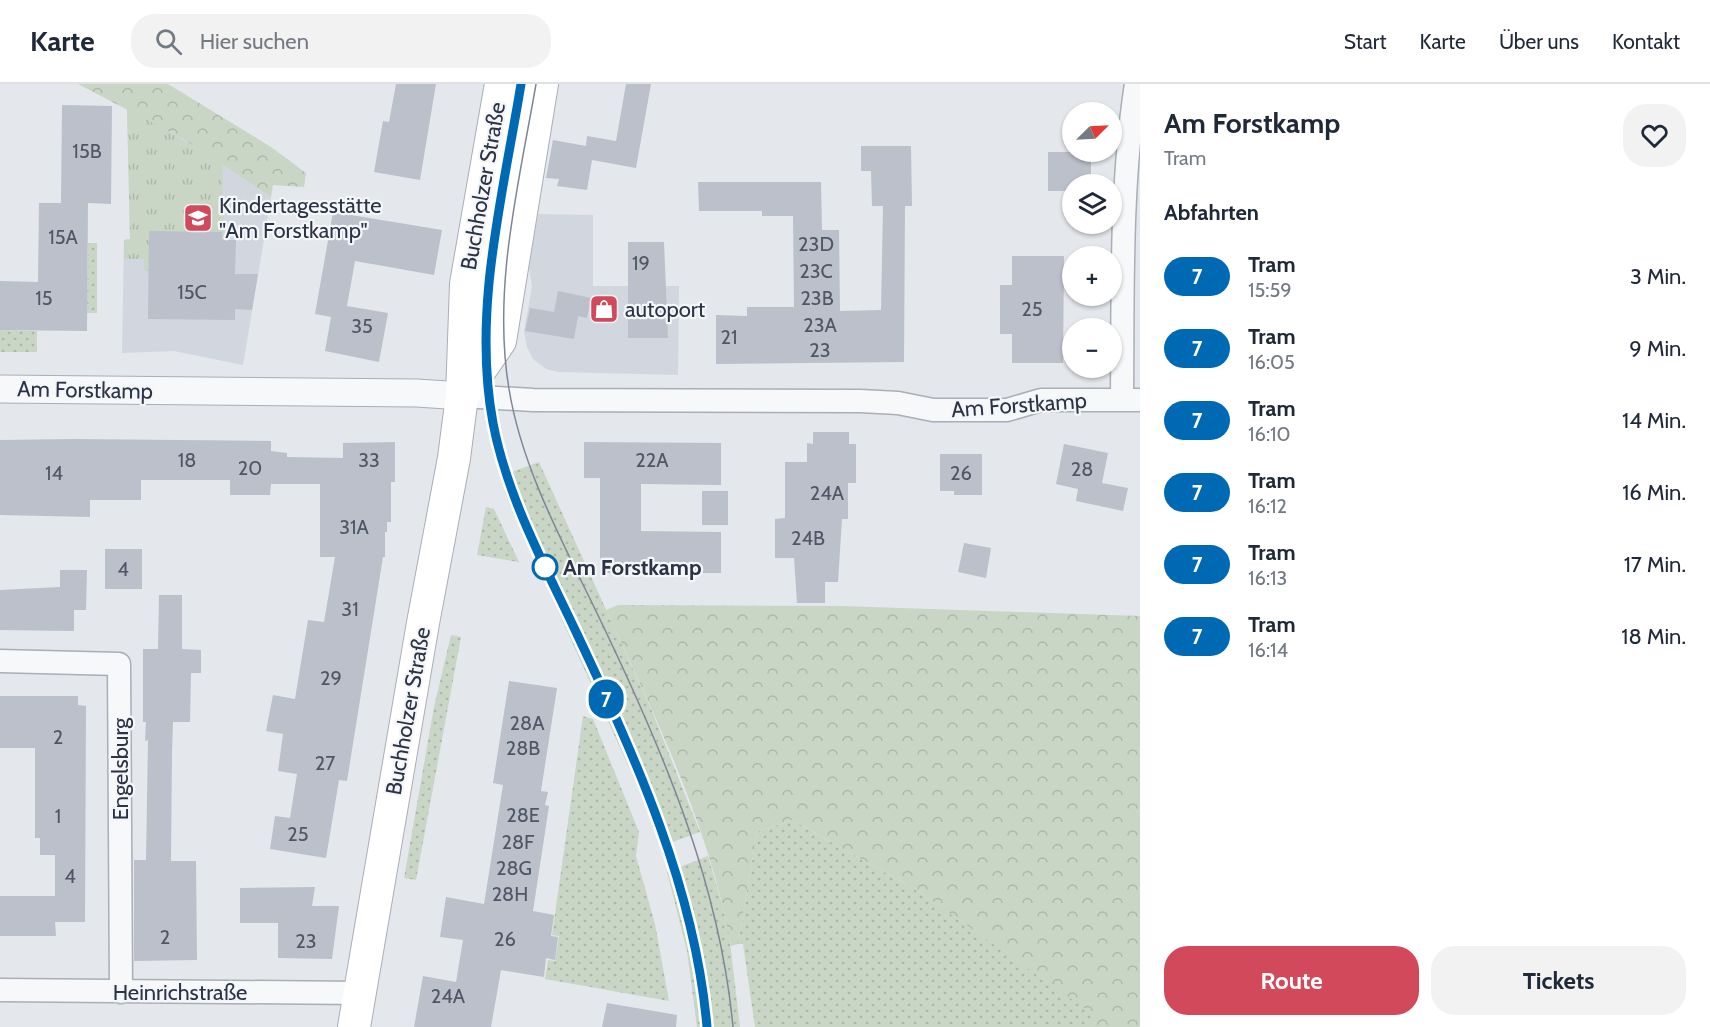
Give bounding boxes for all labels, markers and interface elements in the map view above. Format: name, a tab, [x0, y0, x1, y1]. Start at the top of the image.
search box	[131, 14, 551, 68]
text: Karte	[30, 24, 95, 58]
icon: search	[152, 25, 185, 58]
text: Hier suchen	[200, 28, 309, 55]
text: Start	[1344, 29, 1387, 54]
text: Karte	[1420, 29, 1466, 54]
text: Über uns	[1499, 29, 1579, 54]
text: Kontakt	[1612, 29, 1680, 54]
street label: Buchholzer Straße	[455, 100, 511, 272]
north arrow	[1062, 102, 1122, 162]
map controls	[1062, 102, 1122, 378]
button: heart	[1623, 104, 1686, 167]
text: Am Forstkamp	[1164, 106, 1340, 140]
house number: 15B	[72, 139, 102, 163]
text: Tram	[1164, 146, 1206, 170]
button: layers	[1062, 174, 1122, 234]
place label: Kindertagesstätte "Am Forstkamp"	[219, 192, 382, 244]
text: Abfahrten	[1164, 199, 1259, 226]
school or university icon: Kindertagesstätte "Am Forstkamp"	[182, 202, 214, 234]
house number: 15A	[48, 225, 79, 249]
house number: 23D	[798, 232, 834, 256]
button: +	[1062, 246, 1122, 306]
house number: 19	[632, 251, 650, 275]
text: Tram	[1248, 251, 1296, 278]
house number: 23C	[799, 259, 833, 283]
text: 3 Min.	[1630, 263, 1686, 290]
text: 7	[1192, 264, 1202, 289]
text: 15:59	[1248, 278, 1292, 302]
house number: 15C	[177, 280, 207, 304]
house number: 15	[35, 286, 53, 310]
house number: 23B	[800, 286, 834, 310]
shop icon: autoport	[588, 293, 620, 325]
place label: autoport	[625, 296, 706, 323]
house number: 25	[1021, 297, 1043, 321]
house number: 23A	[803, 313, 837, 337]
house number: 35	[351, 314, 373, 338]
button: −	[1062, 318, 1122, 378]
text: Tram	[1248, 323, 1296, 350]
house number: 21	[721, 325, 738, 349]
text: 9 Min.	[1629, 335, 1686, 362]
text: 7	[1192, 336, 1202, 361]
house number: 23	[809, 338, 831, 362]
text: 16:05	[1248, 350, 1295, 374]
street label: Am Forstkamp	[17, 375, 153, 405]
street label: Am Forstkamp	[950, 387, 1088, 423]
text: Tram	[1248, 395, 1296, 422]
text: 14 Min.	[1622, 407, 1686, 434]
text: 7	[1192, 408, 1202, 433]
text: 16:10	[1248, 422, 1291, 446]
house number: 18	[178, 448, 196, 472]
house number: 33	[358, 448, 380, 472]
house number: 22A	[635, 448, 669, 472]
house number: 20	[238, 456, 262, 480]
house number: 28	[1071, 457, 1093, 481]
house number: 14	[45, 461, 63, 485]
house number: 26	[950, 461, 972, 485]
text: Tram	[1248, 467, 1296, 494]
text: 16 Min.	[1622, 479, 1686, 506]
text: 7	[1192, 480, 1202, 505]
house number: 24A	[810, 481, 845, 505]
text: 16:12	[1248, 494, 1287, 518]
house number: 31A	[339, 515, 370, 539]
house number: 24B	[791, 526, 825, 550]
text: Tram	[1248, 539, 1296, 566]
text: 17 Min.	[1624, 551, 1686, 578]
text: 7	[1192, 552, 1202, 577]
marker: Am Forstkamp	[532, 554, 558, 580]
place label: Am Forstkamp	[563, 554, 702, 581]
house number: 4	[117, 557, 129, 581]
text: 16:13	[1248, 566, 1287, 590]
house number: 31	[341, 597, 359, 621]
text: Tram	[1248, 611, 1296, 638]
text: 18 Min.	[1621, 623, 1686, 650]
text: 7	[1192, 624, 1202, 649]
street label: Buchholzer Straße	[380, 625, 436, 797]
text: 16:14	[1248, 638, 1288, 662]
house number: 29	[320, 666, 342, 690]
line badge: 7	[586, 680, 626, 718]
text: 7	[601, 687, 611, 712]
house number: 28A	[510, 711, 545, 735]
street label: Engelsburg	[107, 717, 134, 820]
house number: 2	[53, 725, 63, 749]
house number: 28B	[506, 736, 540, 760]
house number: 27	[315, 751, 335, 775]
house number: 28E	[506, 803, 540, 827]
house number: 1	[55, 804, 61, 828]
house number: 25	[287, 822, 309, 846]
house number: 28F	[501, 830, 535, 854]
house number: 28G	[496, 856, 532, 880]
house number: 4	[64, 864, 76, 888]
house number: 28H	[492, 882, 528, 906]
house number: 2	[160, 925, 170, 949]
house number: 26	[494, 927, 516, 951]
house number: 23	[295, 929, 317, 953]
button: Route	[1164, 946, 1419, 1015]
button: Tickets	[1431, 946, 1686, 1015]
street label: Heinrichstraße	[113, 979, 247, 1006]
house number: 24A	[431, 984, 466, 1008]

